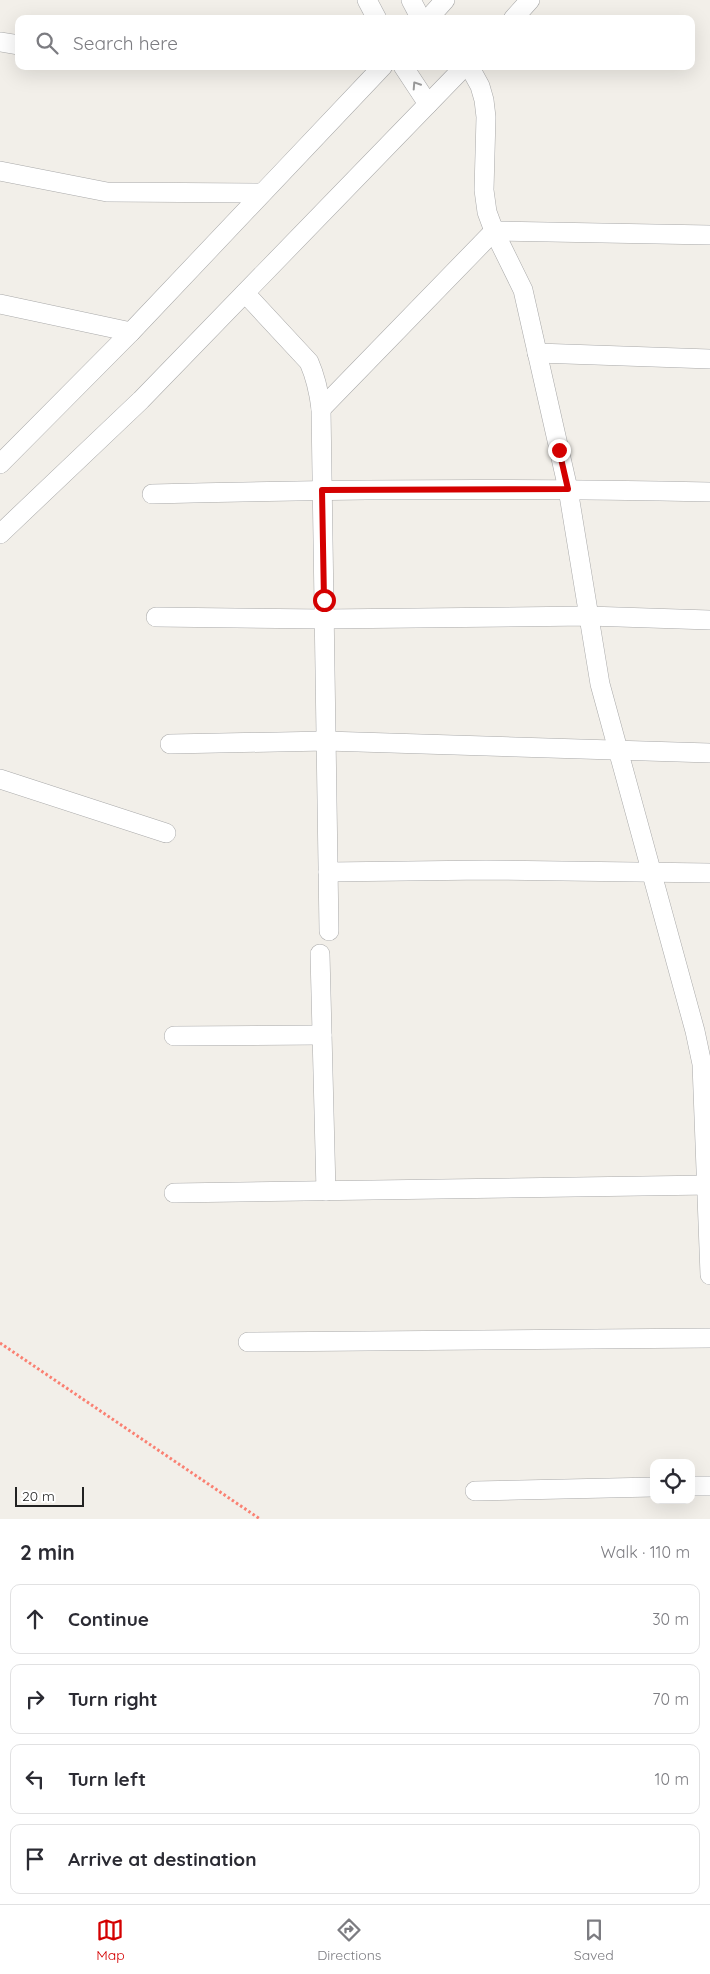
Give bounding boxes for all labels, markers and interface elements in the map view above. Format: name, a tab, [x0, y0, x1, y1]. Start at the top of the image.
search box	[15, 15, 695, 70]
icon: search	[33, 29, 61, 57]
text: Search here	[73, 31, 178, 55]
one-way arrow	[412, 82, 422, 91]
route end	[548, 439, 571, 462]
route start	[313, 589, 336, 612]
map controls	[650, 1459, 695, 1504]
button: locate	[650, 1459, 695, 1504]
scale bar	[15, 1484, 84, 1507]
text: 20 m	[22, 1487, 55, 1505]
text: 2 min	[20, 1539, 75, 1565]
text: Walk · 110 m	[601, 1542, 690, 1562]
icon: ahead	[21, 1605, 49, 1633]
text: Continue	[68, 1607, 149, 1631]
text: 30 m	[652, 1609, 689, 1629]
icon: right	[21, 1685, 49, 1713]
text: Turn right	[68, 1687, 157, 1711]
text: 70 m	[652, 1689, 689, 1709]
icon: left	[21, 1765, 49, 1793]
text: Turn left	[68, 1767, 146, 1791]
text: 10 m	[655, 1769, 689, 1789]
icon: arrive	[21, 1845, 49, 1873]
text: Arrive at destination	[68, 1847, 257, 1871]
tab: Map	[96, 1916, 125, 1964]
tab: Directions	[317, 1916, 381, 1964]
tab: Saved	[574, 1916, 614, 1964]

